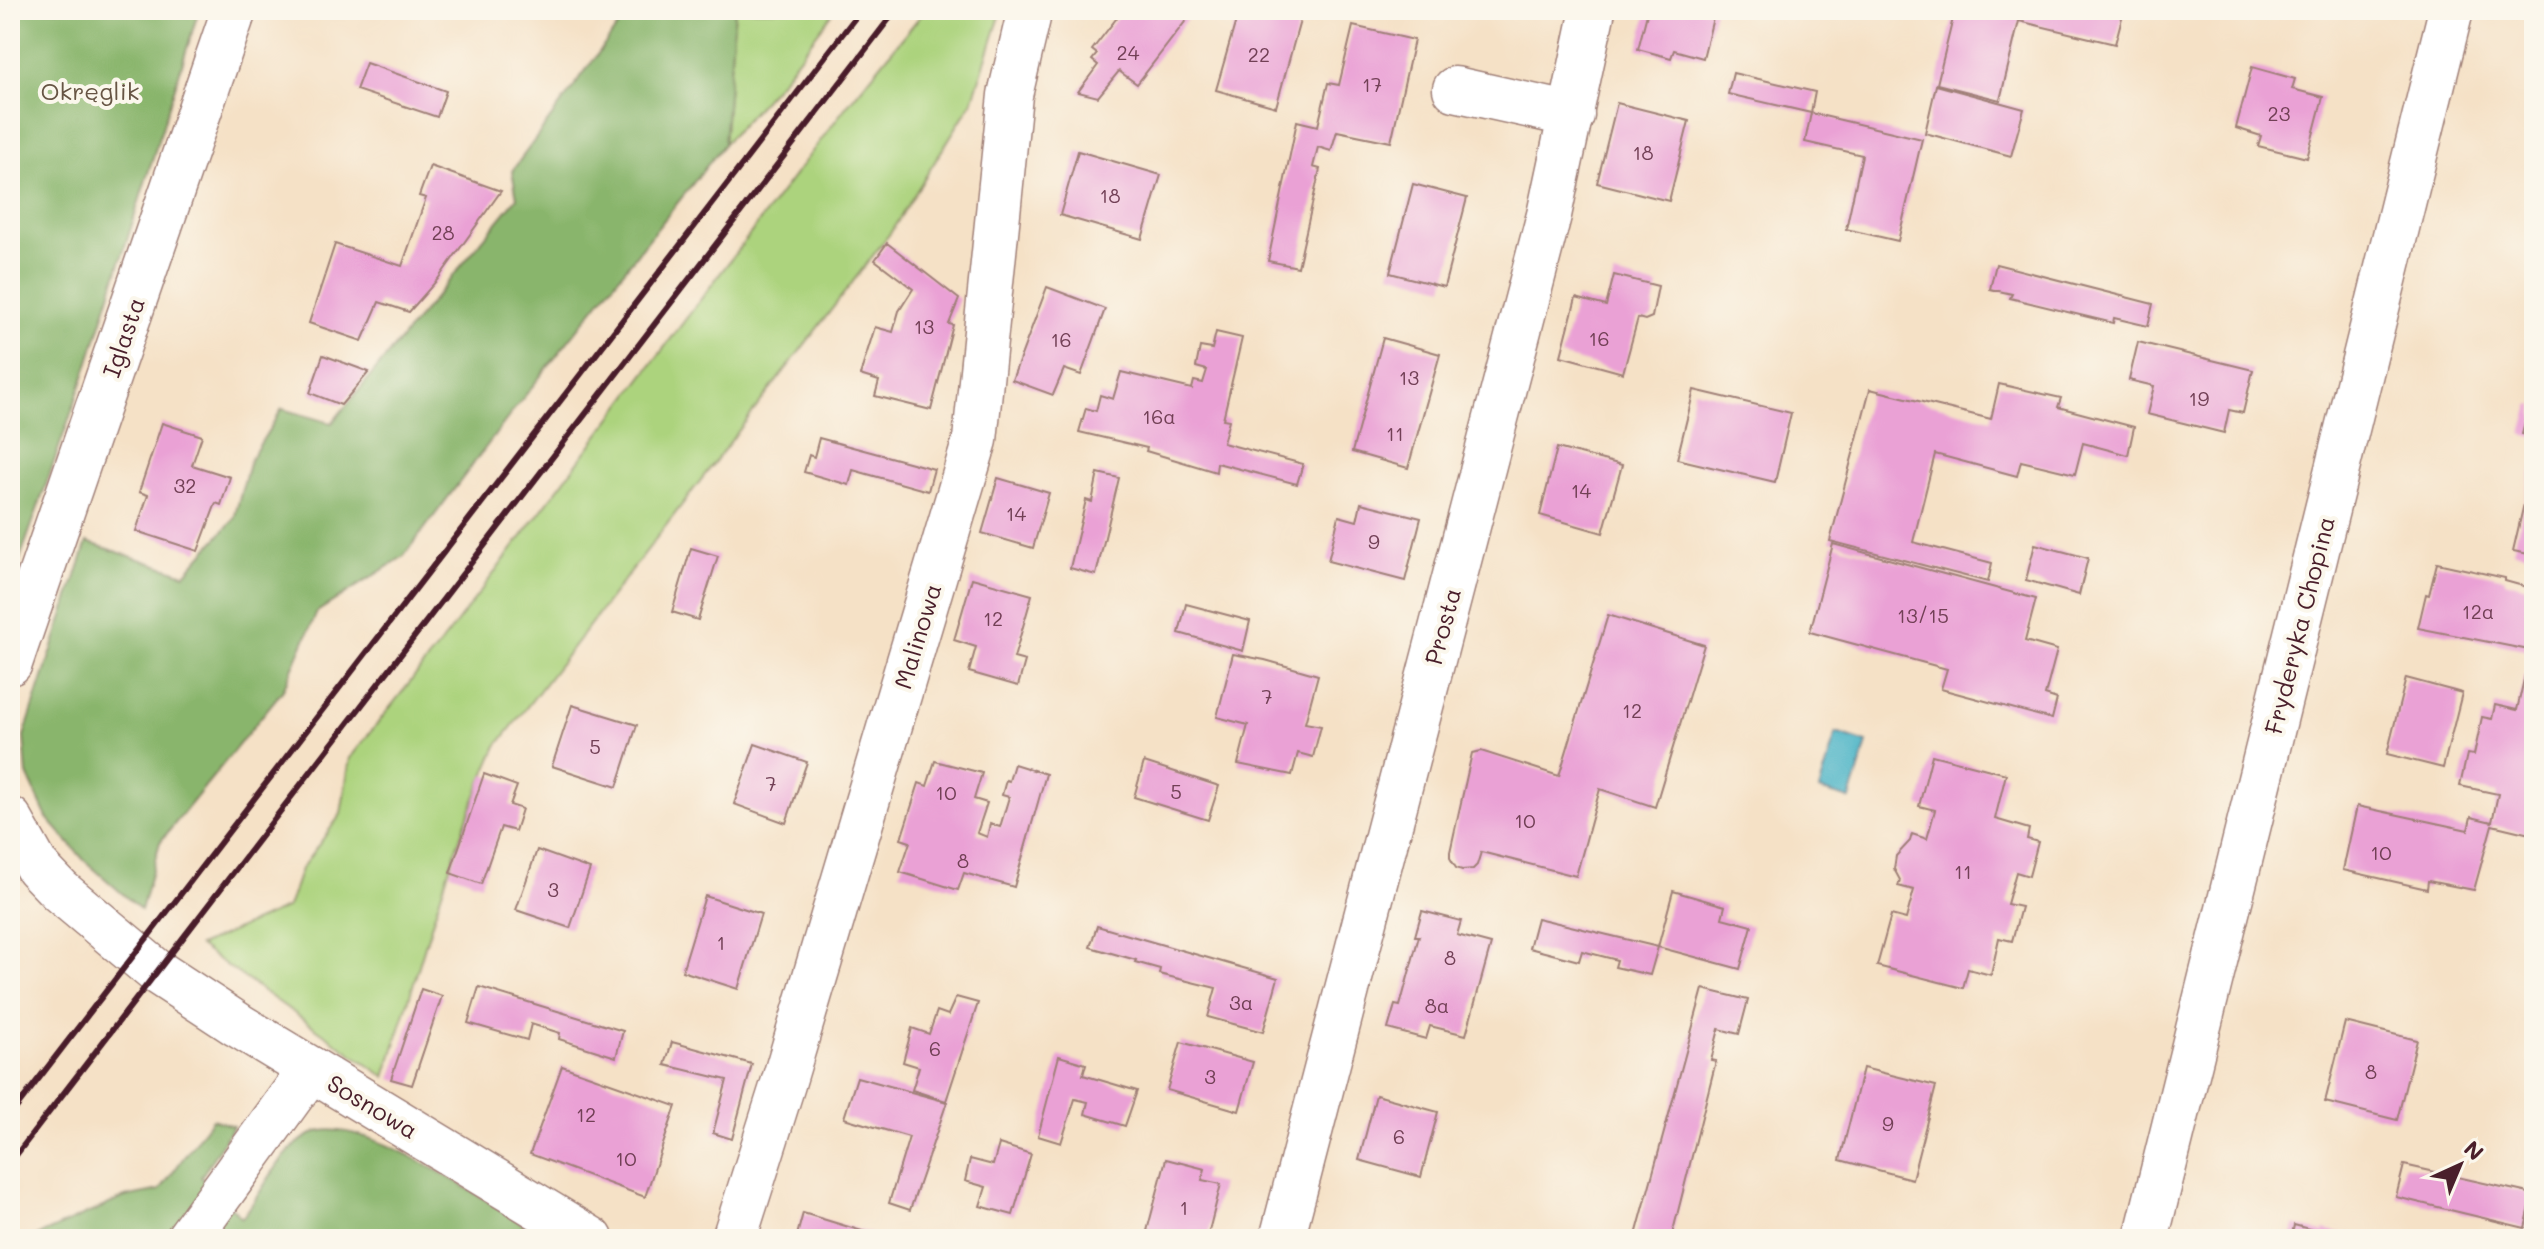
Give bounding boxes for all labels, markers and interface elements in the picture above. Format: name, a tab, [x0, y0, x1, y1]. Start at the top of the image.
house number: 24	[1117, 39, 1140, 65]
house number: 22	[1248, 41, 1270, 67]
house number: 17	[1362, 71, 1382, 97]
park label: Okręglik	[40, 75, 140, 106]
house number: 23	[2268, 100, 2290, 126]
house number: 18	[1632, 139, 1654, 165]
house number: 18	[1099, 182, 1121, 208]
house number: 28	[431, 219, 455, 245]
street label: Iglasta	[95, 293, 151, 381]
house number: 13	[914, 313, 934, 339]
house number: 16	[1588, 325, 1610, 351]
house number: 16	[1050, 326, 1072, 352]
house number: 13	[1399, 364, 1419, 390]
house number: 19	[2189, 385, 2210, 411]
house number: 16a	[1142, 403, 1176, 429]
house number: 11	[1386, 420, 1404, 446]
house number: 32	[174, 472, 196, 498]
house number: 14	[1571, 477, 1592, 503]
house number: 14	[1006, 500, 1027, 526]
street label: Fryderyka Chopina	[2257, 513, 2341, 737]
house number: 9	[1368, 528, 1380, 554]
street label: Malinowa	[886, 580, 948, 692]
street label: Prosta	[1417, 584, 1467, 668]
house number: 12a	[2462, 598, 2494, 624]
house number: 13/15	[1897, 602, 1949, 628]
house number: 12	[983, 605, 1003, 631]
house number: 7	[1261, 683, 1273, 709]
house number: 12	[1622, 697, 1642, 723]
house number: 5	[589, 733, 601, 759]
house number: 7	[765, 770, 777, 796]
house number: 5	[1170, 778, 1182, 804]
house number: 10	[935, 779, 957, 805]
house number: 10	[1514, 807, 1536, 833]
house number: 10	[2370, 839, 2392, 865]
house number: 8	[957, 847, 969, 873]
house number: 11	[1954, 858, 1972, 884]
house number: 3	[547, 876, 559, 902]
house number: 1	[717, 929, 725, 955]
house number: 8	[1444, 944, 1456, 970]
house number: 3a	[1229, 989, 1253, 1015]
house number: 8a	[1425, 992, 1449, 1018]
house number: 6	[929, 1035, 941, 1061]
house number: 8	[2365, 1058, 2377, 1084]
house number: 3	[1204, 1063, 1216, 1089]
street label: Sosnowa	[322, 1067, 424, 1145]
house number: 12	[576, 1101, 596, 1127]
house number: 9	[1882, 1110, 1894, 1136]
house number: 6	[1393, 1123, 1405, 1149]
north arrow	[2420, 1125, 2500, 1205]
text: N	[2458, 1134, 2490, 1166]
house number: 10	[615, 1145, 637, 1171]
house number: 1	[1180, 1194, 1188, 1220]

